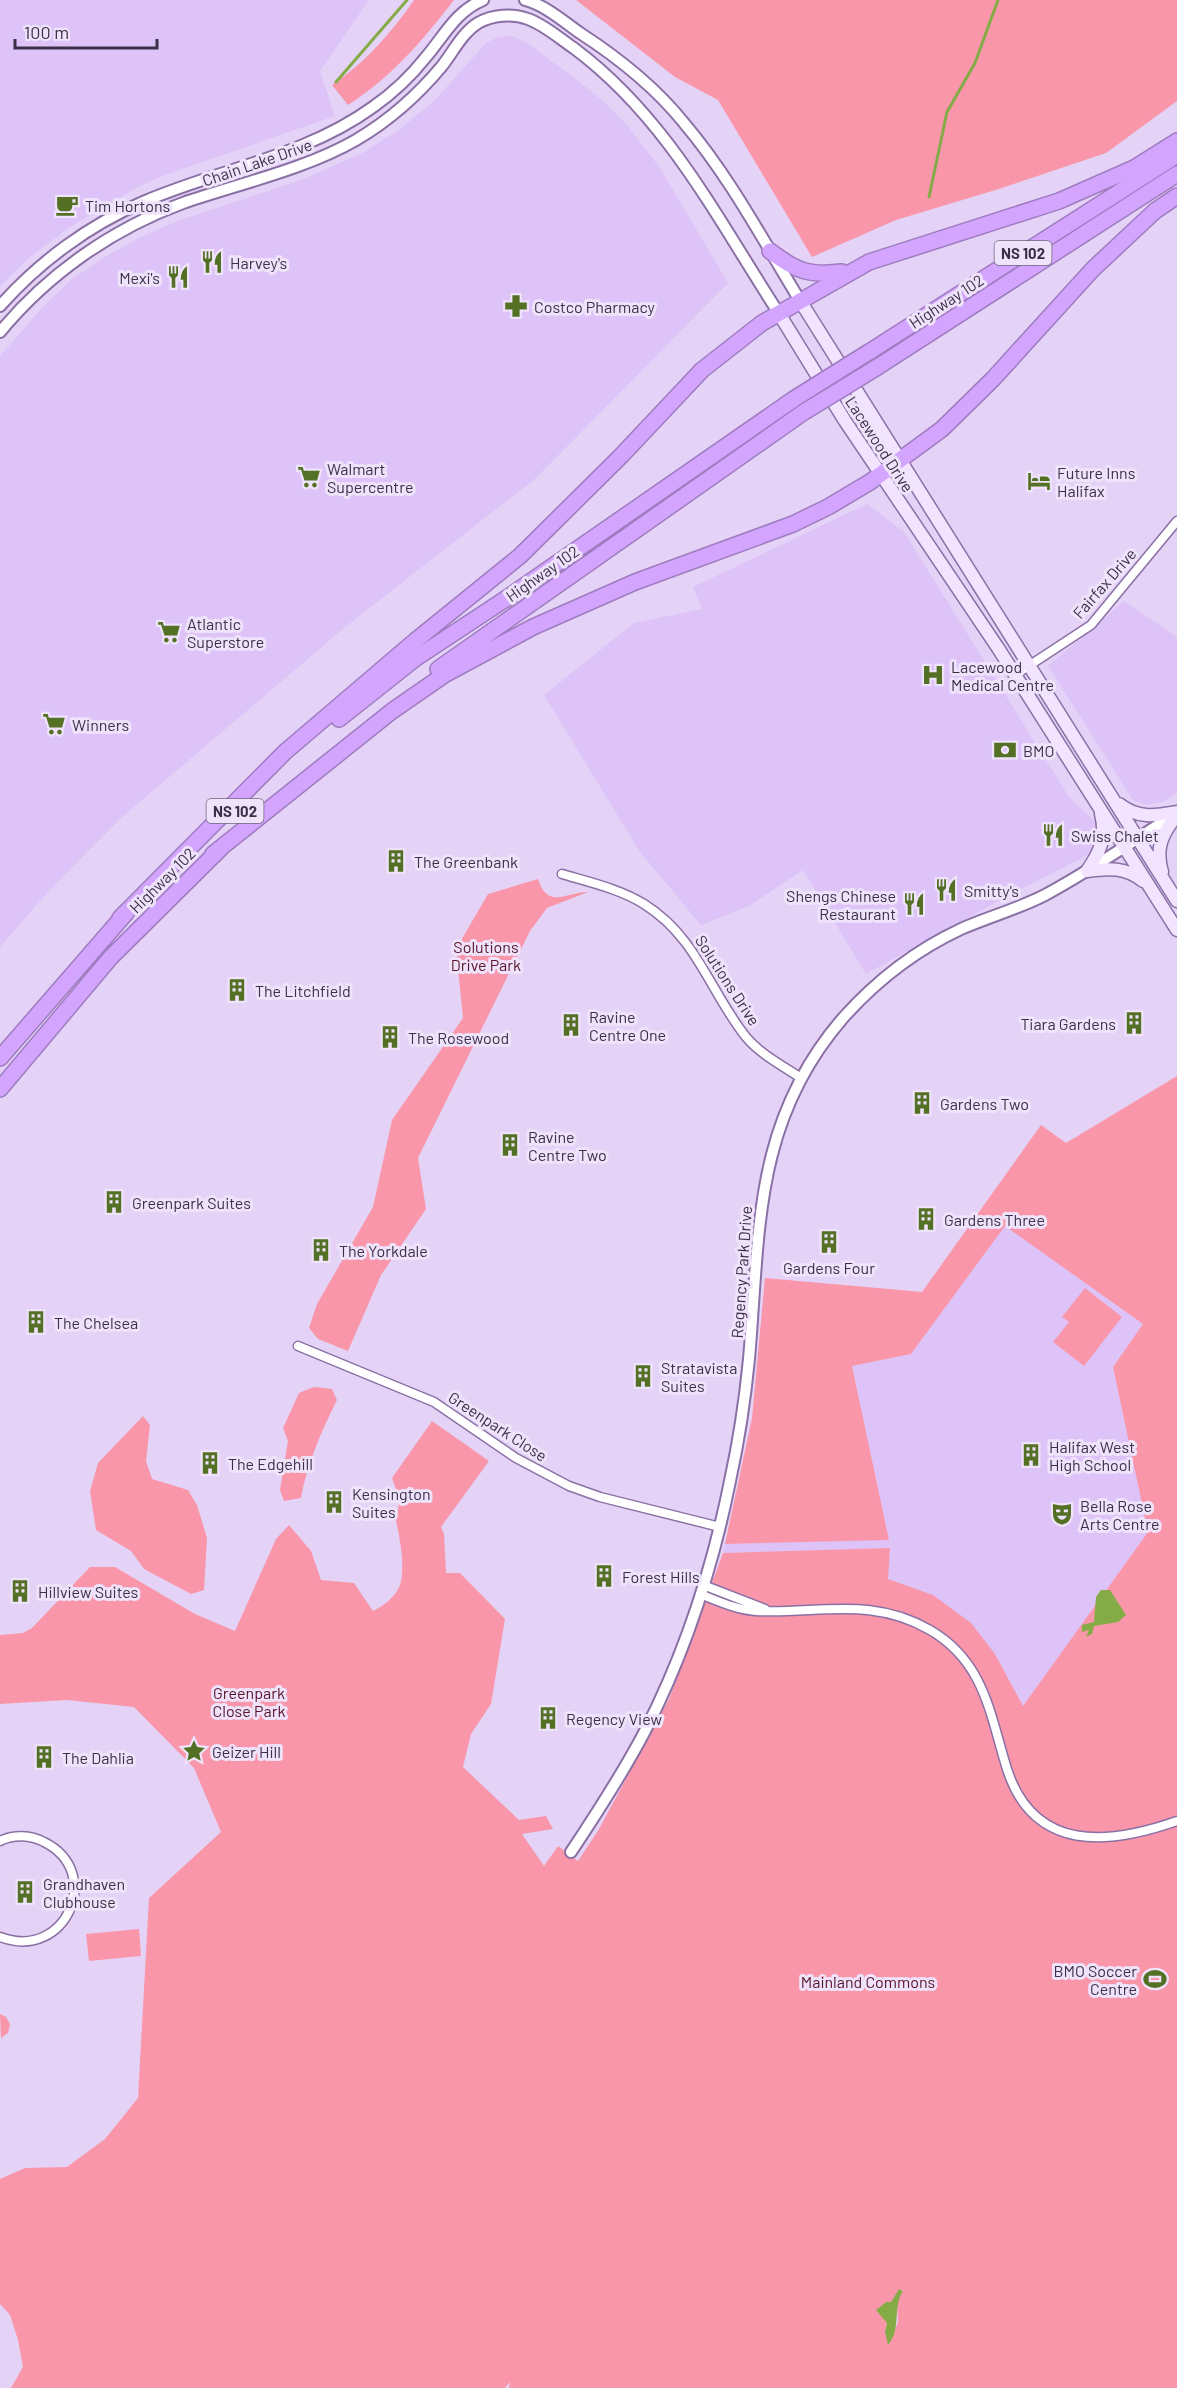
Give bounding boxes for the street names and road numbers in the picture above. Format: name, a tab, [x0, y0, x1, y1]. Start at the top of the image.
street label: Chain Lake Drive	[200, 134, 314, 190]
road number: NS 102	[994, 241, 1052, 265]
street label: Highway 102	[905, 270, 987, 332]
street label: Lacewood Drive	[842, 393, 918, 495]
street label: Highway 102	[502, 541, 582, 605]
street label: Fairfax Drive	[1068, 544, 1140, 622]
road number: NS 102	[206, 799, 264, 823]
street label: Highway 102	[125, 843, 199, 917]
street label: Solutions Drive	[692, 931, 764, 1029]
street label: Regency Park Drive	[727, 1205, 755, 1339]
street label: Greenpark Close	[445, 1387, 551, 1465]

